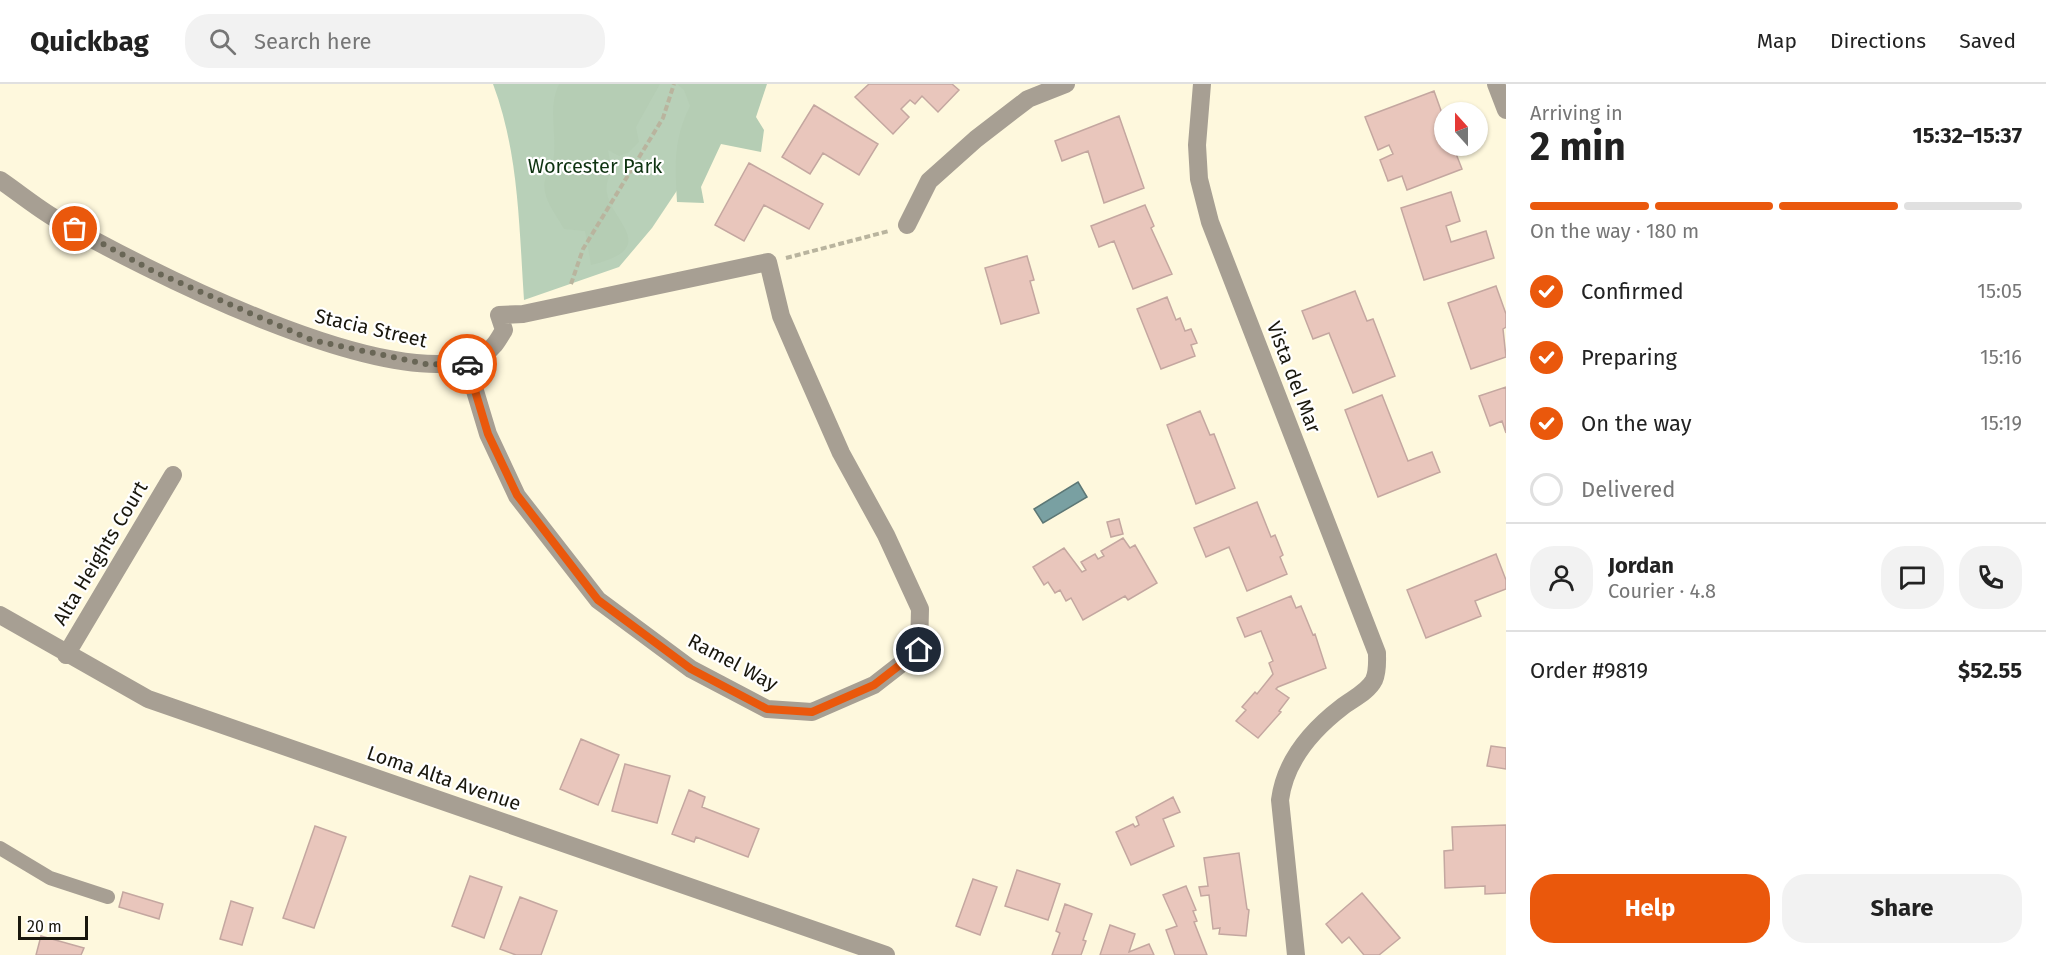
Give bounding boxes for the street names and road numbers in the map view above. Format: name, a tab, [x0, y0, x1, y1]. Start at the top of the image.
street label: Stacia Street	[313, 303, 430, 353]
street label: Vista del Mar	[1262, 318, 1326, 436]
street label: Alta Heights Court	[48, 476, 153, 629]
street label: Ramel Way	[684, 628, 782, 696]
street label: Loma Alta Avenue	[364, 740, 524, 816]

